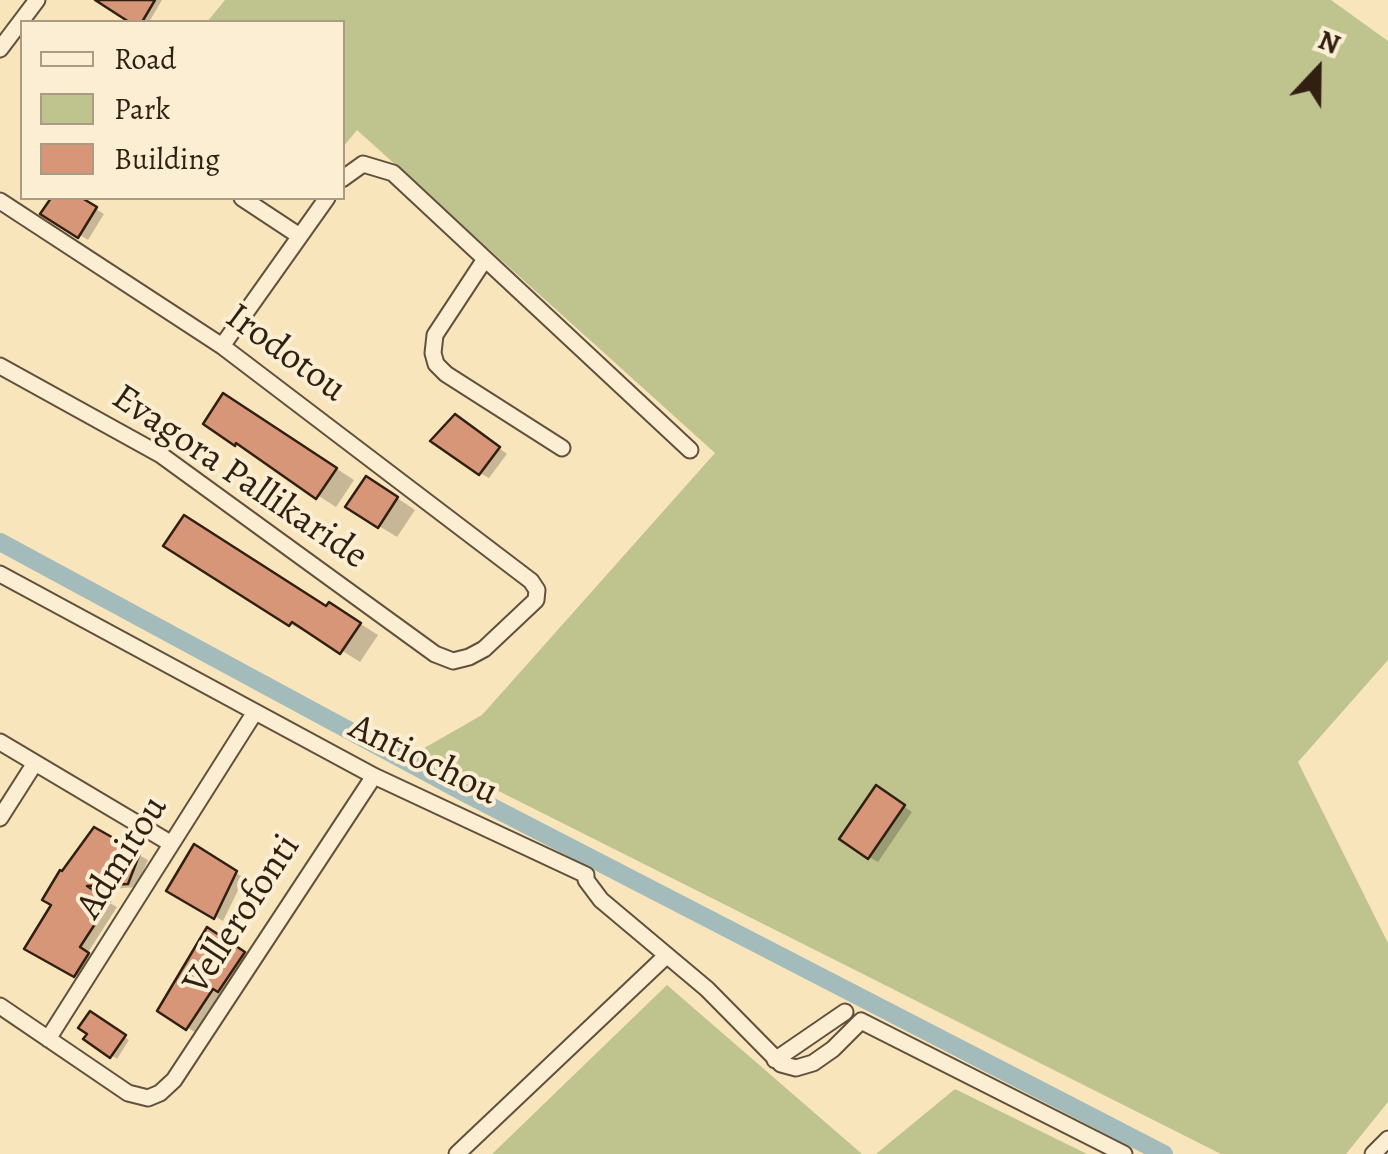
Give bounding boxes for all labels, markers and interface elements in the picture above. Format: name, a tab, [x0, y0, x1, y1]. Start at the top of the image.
legend	[20, 20, 345, 200]
north arrow	[1268, 20, 1368, 120]
text: N	[1313, 21, 1346, 64]
text: Road	[114, 39, 176, 79]
text: Park	[114, 89, 170, 129]
text: Building	[114, 139, 220, 179]
street label: Irodotou	[216, 295, 354, 413]
street label: Evagora Pallikaride	[103, 376, 375, 580]
street label: Antiochou	[341, 705, 505, 817]
street label: Admitou	[68, 788, 178, 928]
street label: Vellerofonti	[175, 827, 311, 1003]

